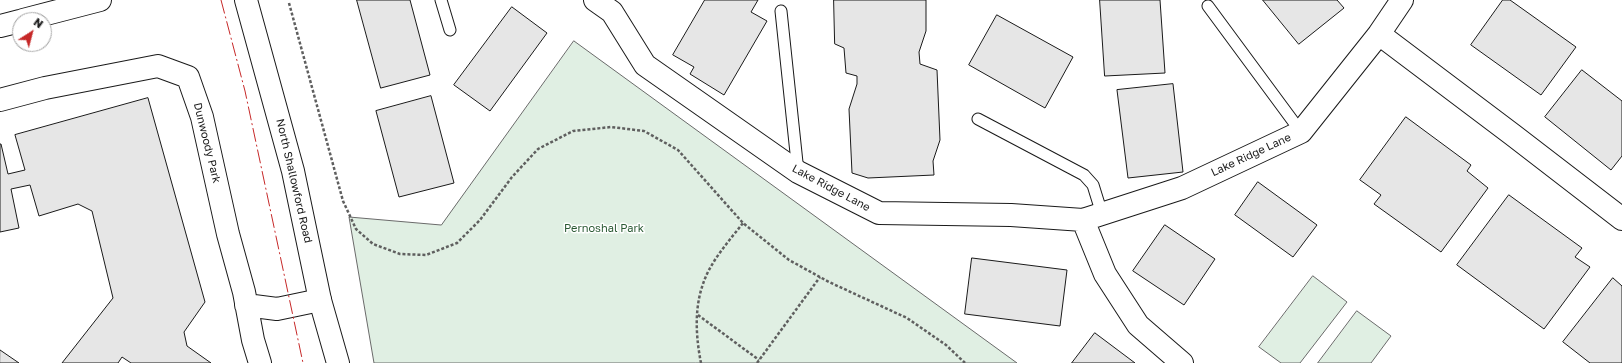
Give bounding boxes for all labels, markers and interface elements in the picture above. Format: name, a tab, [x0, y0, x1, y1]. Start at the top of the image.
north arrow	[12, 12, 52, 52]
text: N	[32, 15, 46, 30]
street label: Dunwoody Park	[191, 101, 223, 185]
street label: North Shallowford Road	[273, 118, 315, 244]
street label: Lake Ridge Lane	[1209, 131, 1293, 179]
street label: Lake Ridge Lane	[790, 162, 872, 214]
park label: Pernoshal Park	[564, 222, 644, 236]

